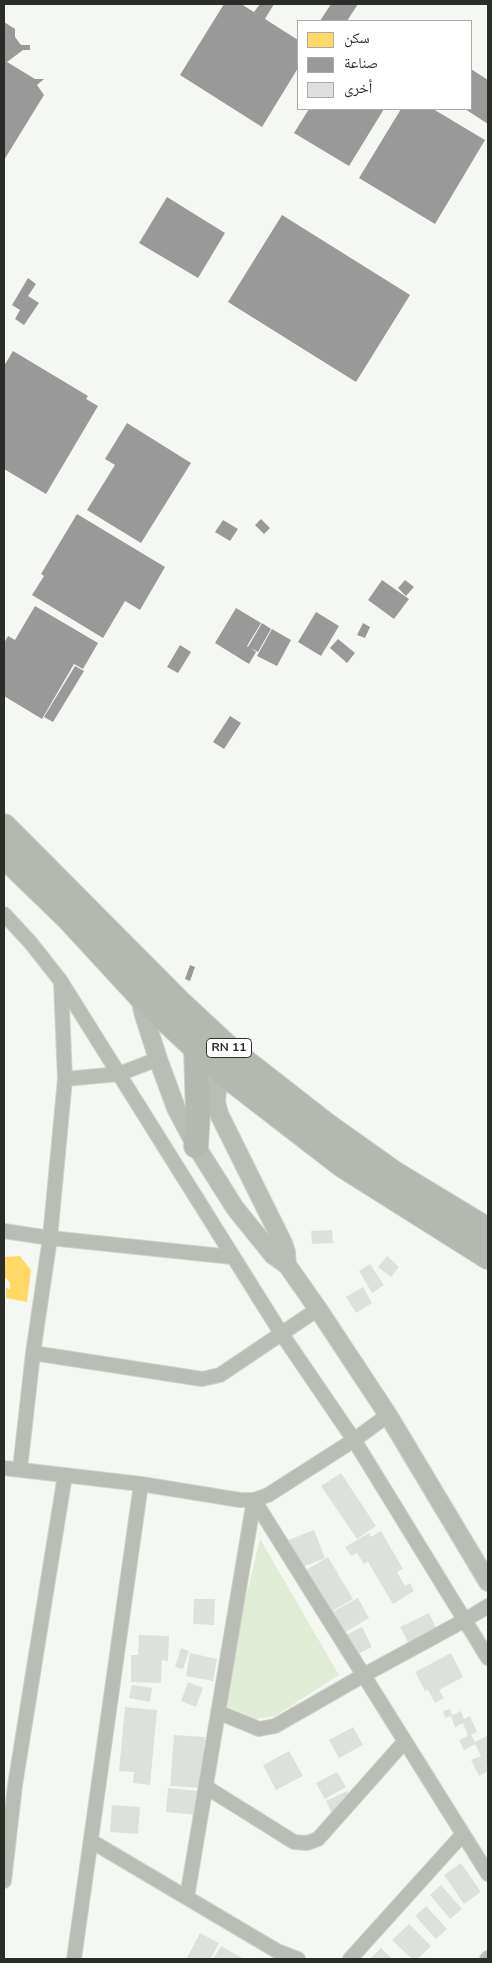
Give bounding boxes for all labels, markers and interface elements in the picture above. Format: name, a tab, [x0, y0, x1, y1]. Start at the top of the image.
legend	[297, 20, 472, 110]
text: سكن	[344, 28, 370, 48]
text: صناعة	[344, 53, 378, 73]
text: أخرى	[344, 78, 372, 98]
road number: RN 11	[206, 1038, 252, 1058]

